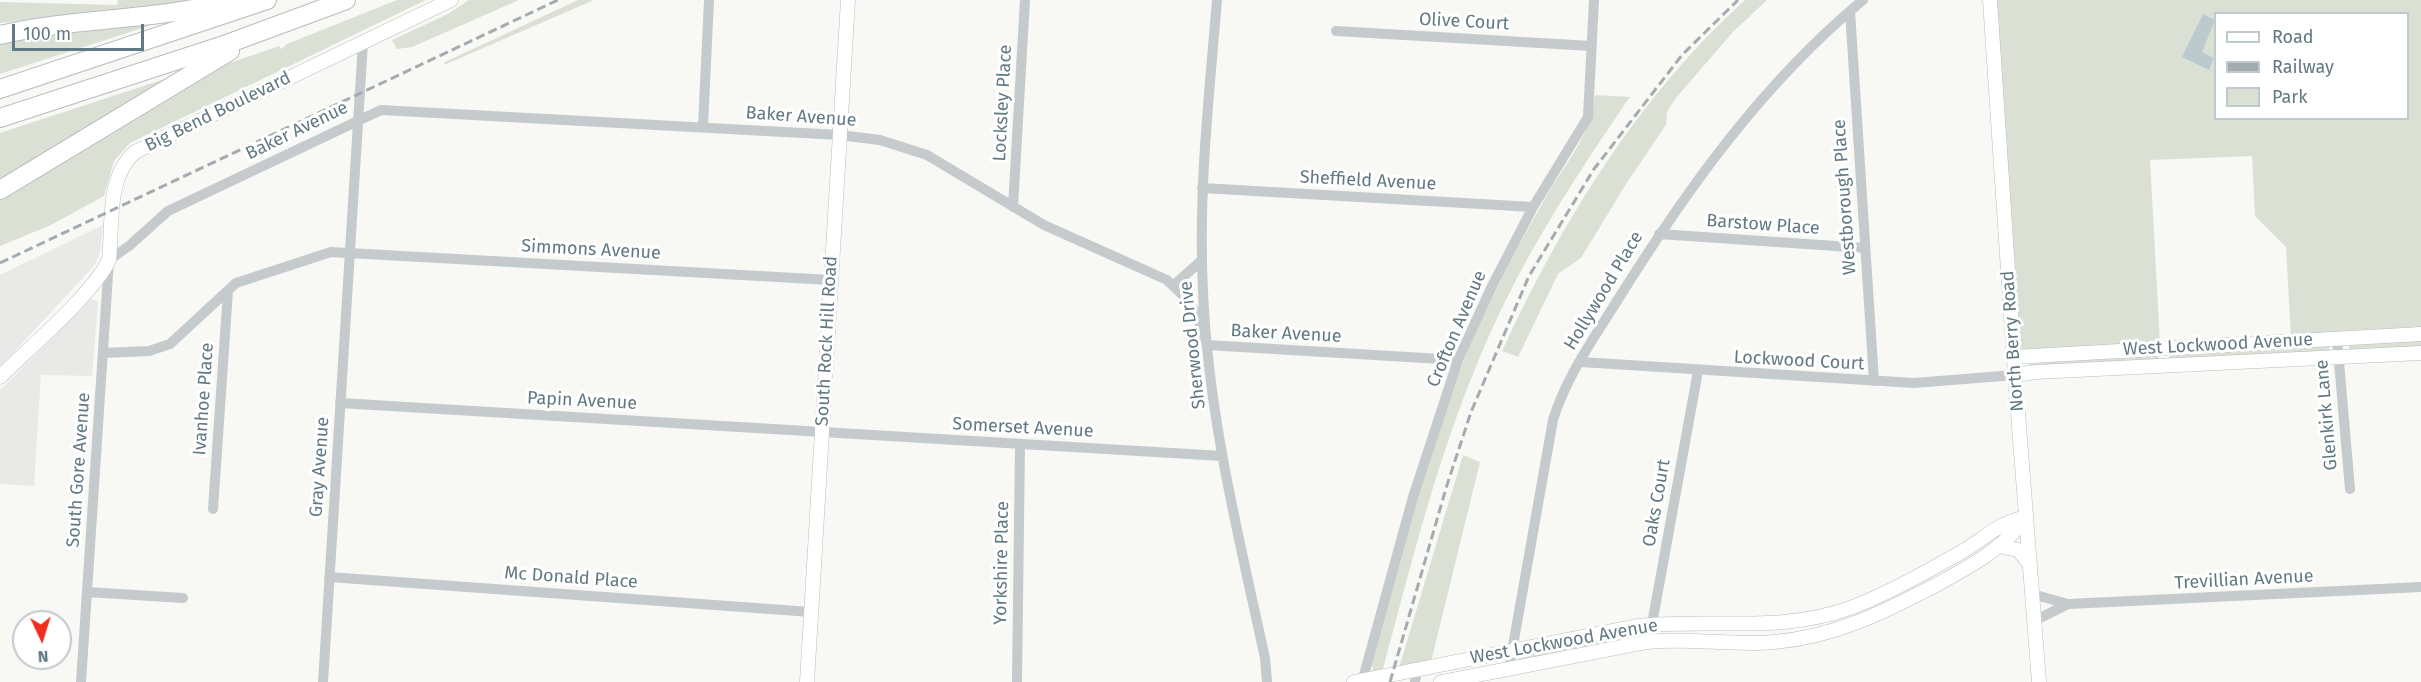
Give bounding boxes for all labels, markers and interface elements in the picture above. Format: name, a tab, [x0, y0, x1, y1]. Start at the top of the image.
street label: Olive Court	[1418, 9, 1510, 35]
scale bar	[15, 12, 147, 50]
legend	[2214, 12, 2409, 120]
text: 100 m	[23, 23, 71, 45]
text: Road	[2272, 26, 2314, 48]
street label: Locksley Place	[989, 44, 1017, 162]
text: Railway	[2272, 56, 2334, 78]
street label: Big Bend Boulevard	[142, 67, 294, 157]
text: Park	[2272, 86, 2307, 108]
street label: Baker Avenue	[242, 97, 352, 165]
street label: Baker Avenue	[745, 102, 857, 132]
street label: Westborough Place	[1829, 118, 1861, 276]
street label: Sheffield Avenue	[1299, 167, 1437, 195]
street label: Barstow Place	[1706, 210, 1820, 240]
street label: Hollywood Place	[1560, 228, 1648, 354]
street label: Simmons Avenue	[521, 236, 661, 264]
street label: South Rock Hill Road	[812, 255, 842, 427]
street label: Crofton Avenue	[1423, 267, 1491, 391]
street label: North Berry Road	[1997, 270, 2029, 412]
street label: Sherwood Drive	[1176, 280, 1210, 410]
street label: Baker Avenue	[1230, 320, 1342, 348]
street label: West Lockwood Avenue	[2122, 329, 2314, 361]
street label: Ivanhoe Place	[189, 342, 219, 456]
street label: Lockwood Court	[1733, 347, 1865, 375]
street label: Glenkirk Lane	[2311, 359, 2343, 471]
street label: Papin Avenue	[526, 387, 638, 415]
street label: South Gore Avenue	[63, 392, 95, 548]
street label: Somerset Avenue	[952, 414, 1094, 442]
street label: Gray Avenue	[306, 416, 334, 518]
street label: Oaks Court	[1639, 458, 1675, 548]
street label: Yorkshire Place	[990, 501, 1014, 625]
street label: Mc Donald Place	[504, 563, 638, 593]
street label: Trevillian Avenue	[2174, 566, 2314, 594]
north arrow	[12, 610, 72, 670]
street label: West Lockwood Avenue	[1468, 615, 1660, 669]
text: N	[37, 647, 49, 666]

